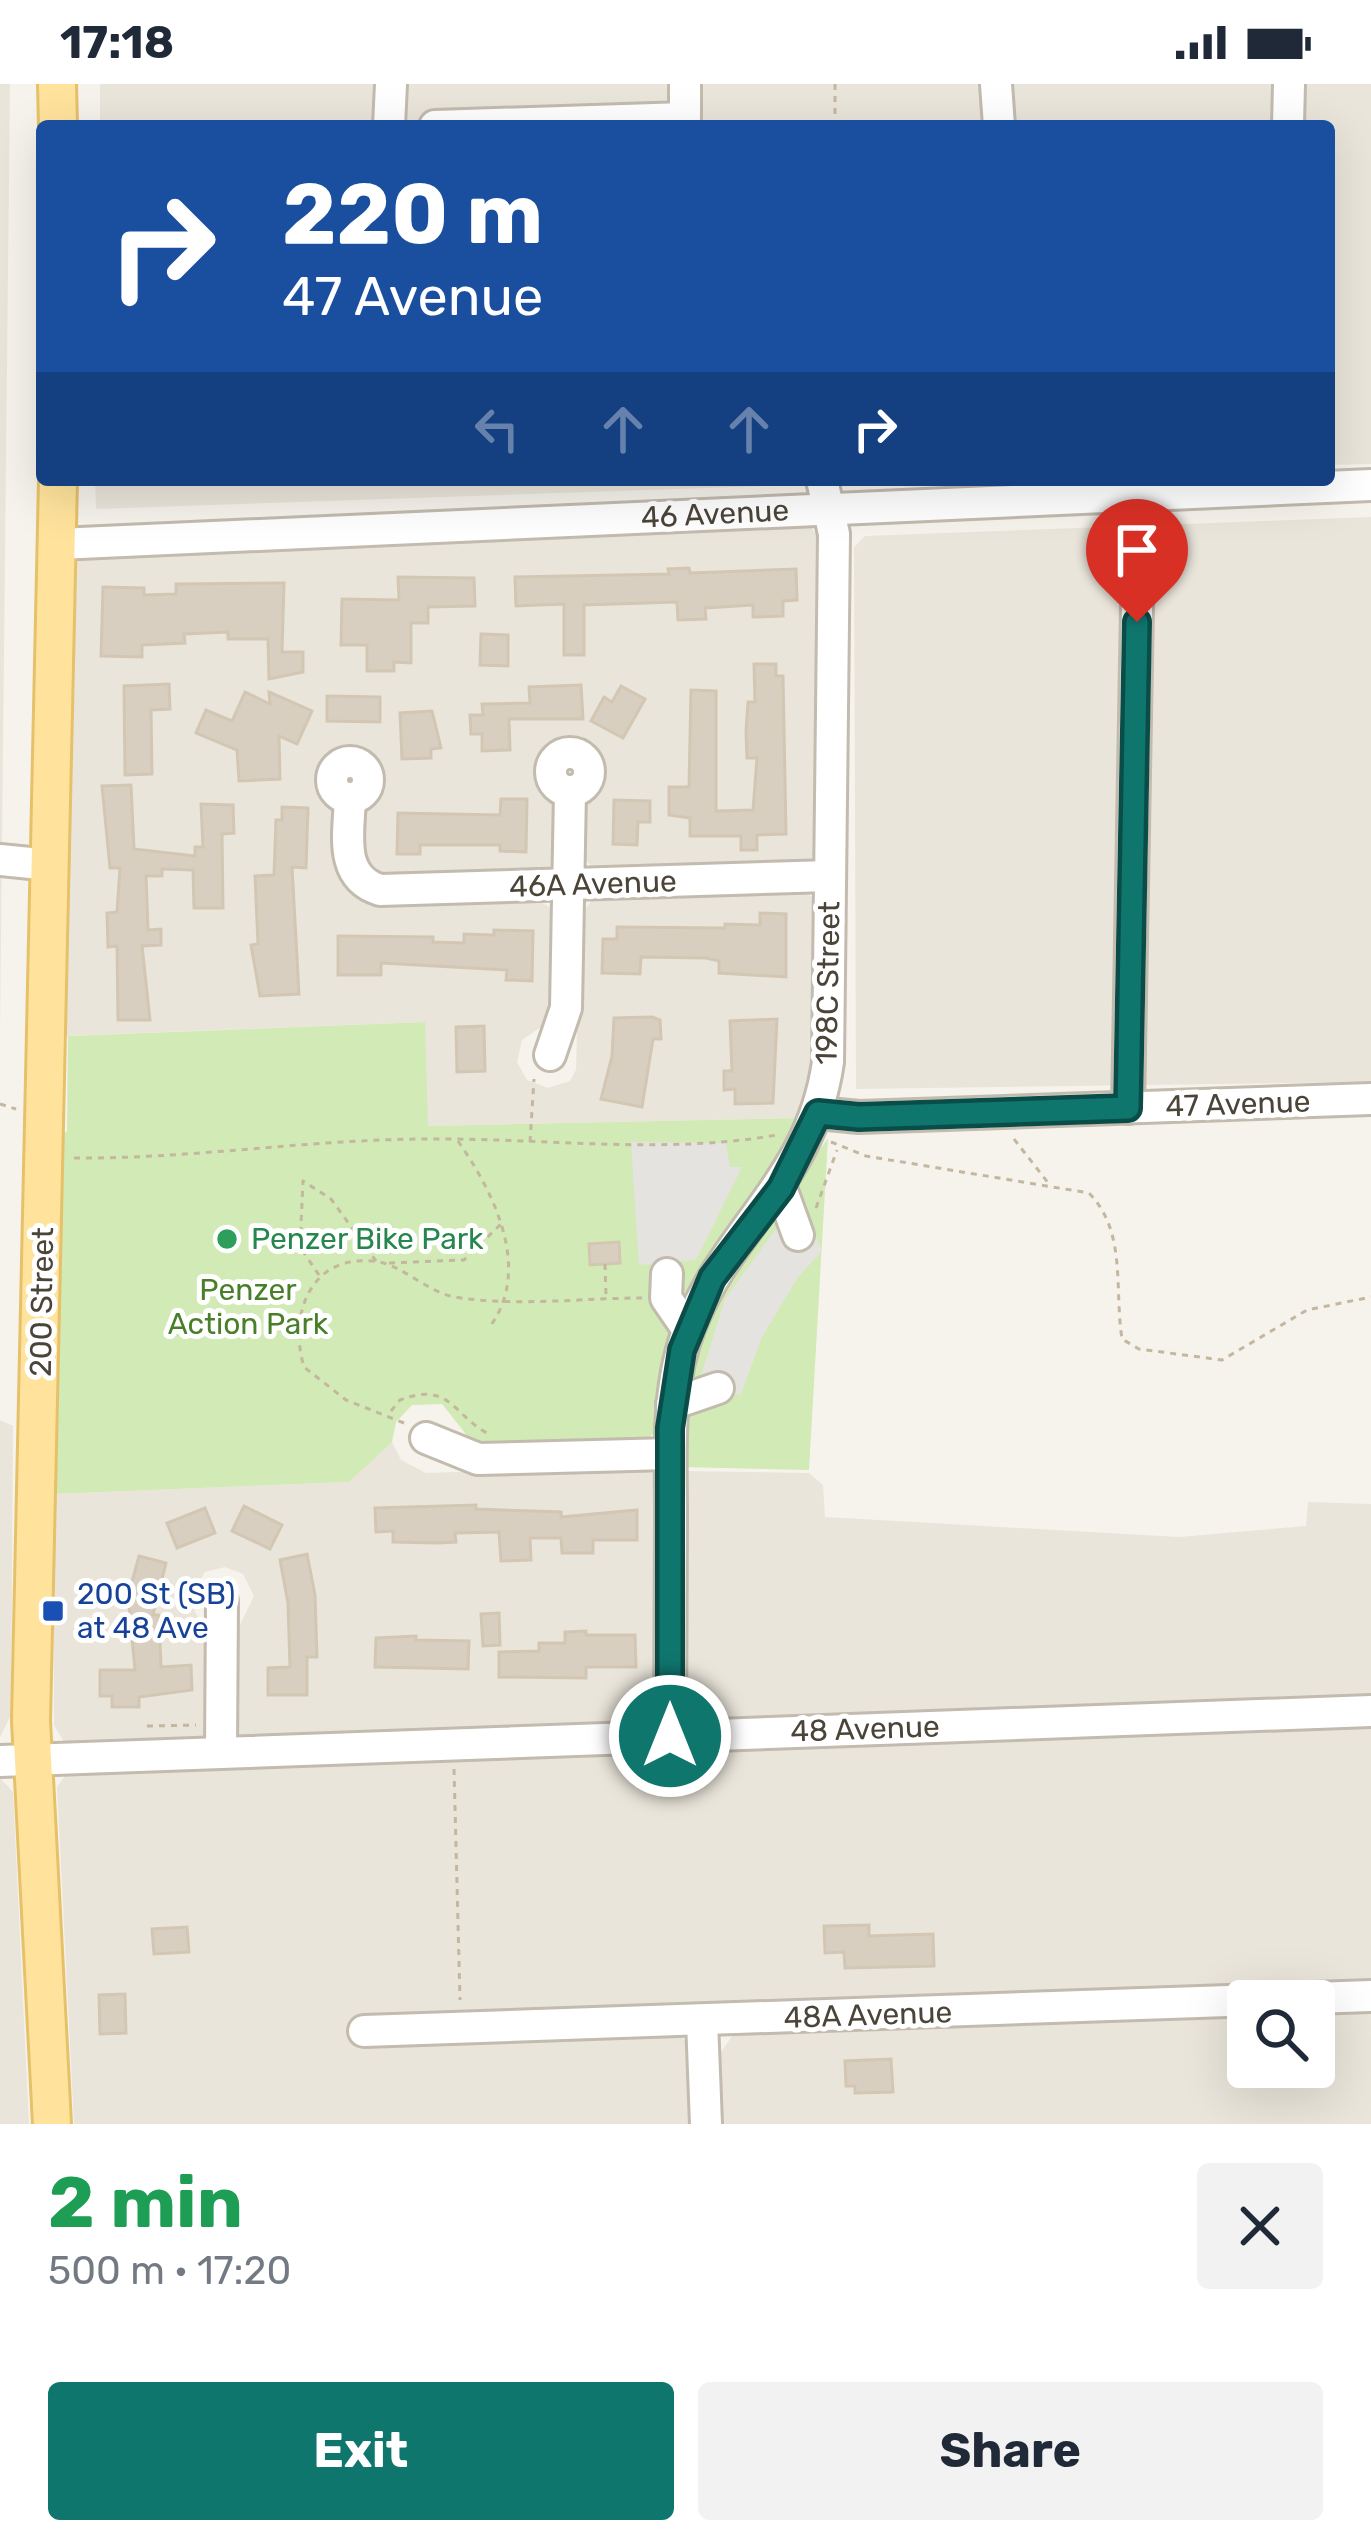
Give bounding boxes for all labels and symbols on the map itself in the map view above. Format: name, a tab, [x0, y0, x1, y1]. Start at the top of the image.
street label: 46 Avenue	[640, 492, 790, 536]
pin	[1086, 499, 1188, 622]
street label: 46A Avenue	[509, 863, 677, 905]
street label: 198C Street	[809, 901, 847, 1065]
street label: 47 Avenue	[1165, 1083, 1311, 1125]
place label: Penzer Bike Park	[251, 1221, 484, 1257]
marker: Penzer Bike Park	[214, 1226, 240, 1252]
street label: 200 Street	[23, 1227, 61, 1377]
park label: Penzer Action Park	[168, 1272, 329, 1342]
place label: 200 St (SB) at 48 Ave	[77, 1576, 235, 1646]
marker: 200 St (SB) at 48 Ave	[40, 1598, 66, 1624]
position arrow	[607, 1673, 733, 1799]
street label: 48 Avenue	[790, 1708, 940, 1750]
street label: 48A Avenue	[783, 1994, 953, 2036]

